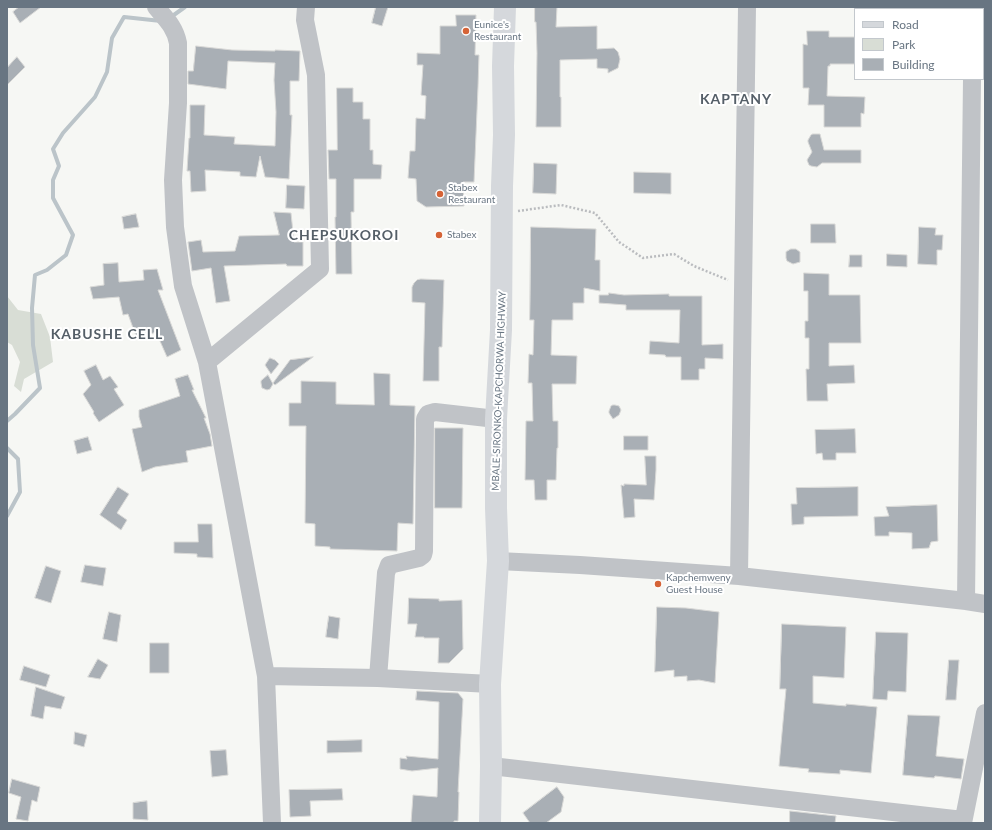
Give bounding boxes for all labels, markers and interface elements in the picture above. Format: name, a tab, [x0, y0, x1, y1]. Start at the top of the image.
legend	[854, 8, 984, 80]
text: Road	[892, 17, 919, 32]
place label: Eunice's Restaurant	[474, 19, 521, 42]
marker: Eunice's Restaurant	[461, 26, 471, 36]
text: Park	[892, 37, 915, 52]
text: Building	[892, 57, 935, 72]
district label: KAPTANY	[700, 91, 772, 107]
place label: Stabex Restaurant	[448, 182, 495, 206]
marker: Stabex Restaurant	[435, 189, 445, 199]
district label: CHEPSUKOROI	[289, 227, 399, 243]
place label: Stabex	[447, 229, 477, 241]
marker: Stabex	[434, 230, 444, 240]
street label: MBALE-SIRONKO-KAPCHORWA HIGHWAY	[490, 291, 508, 491]
district label: KABUSHE CELL	[51, 326, 163, 342]
place label: Kapchemweny Guest House	[666, 572, 731, 596]
marker: Kapchemweny Guest House	[653, 579, 663, 589]

